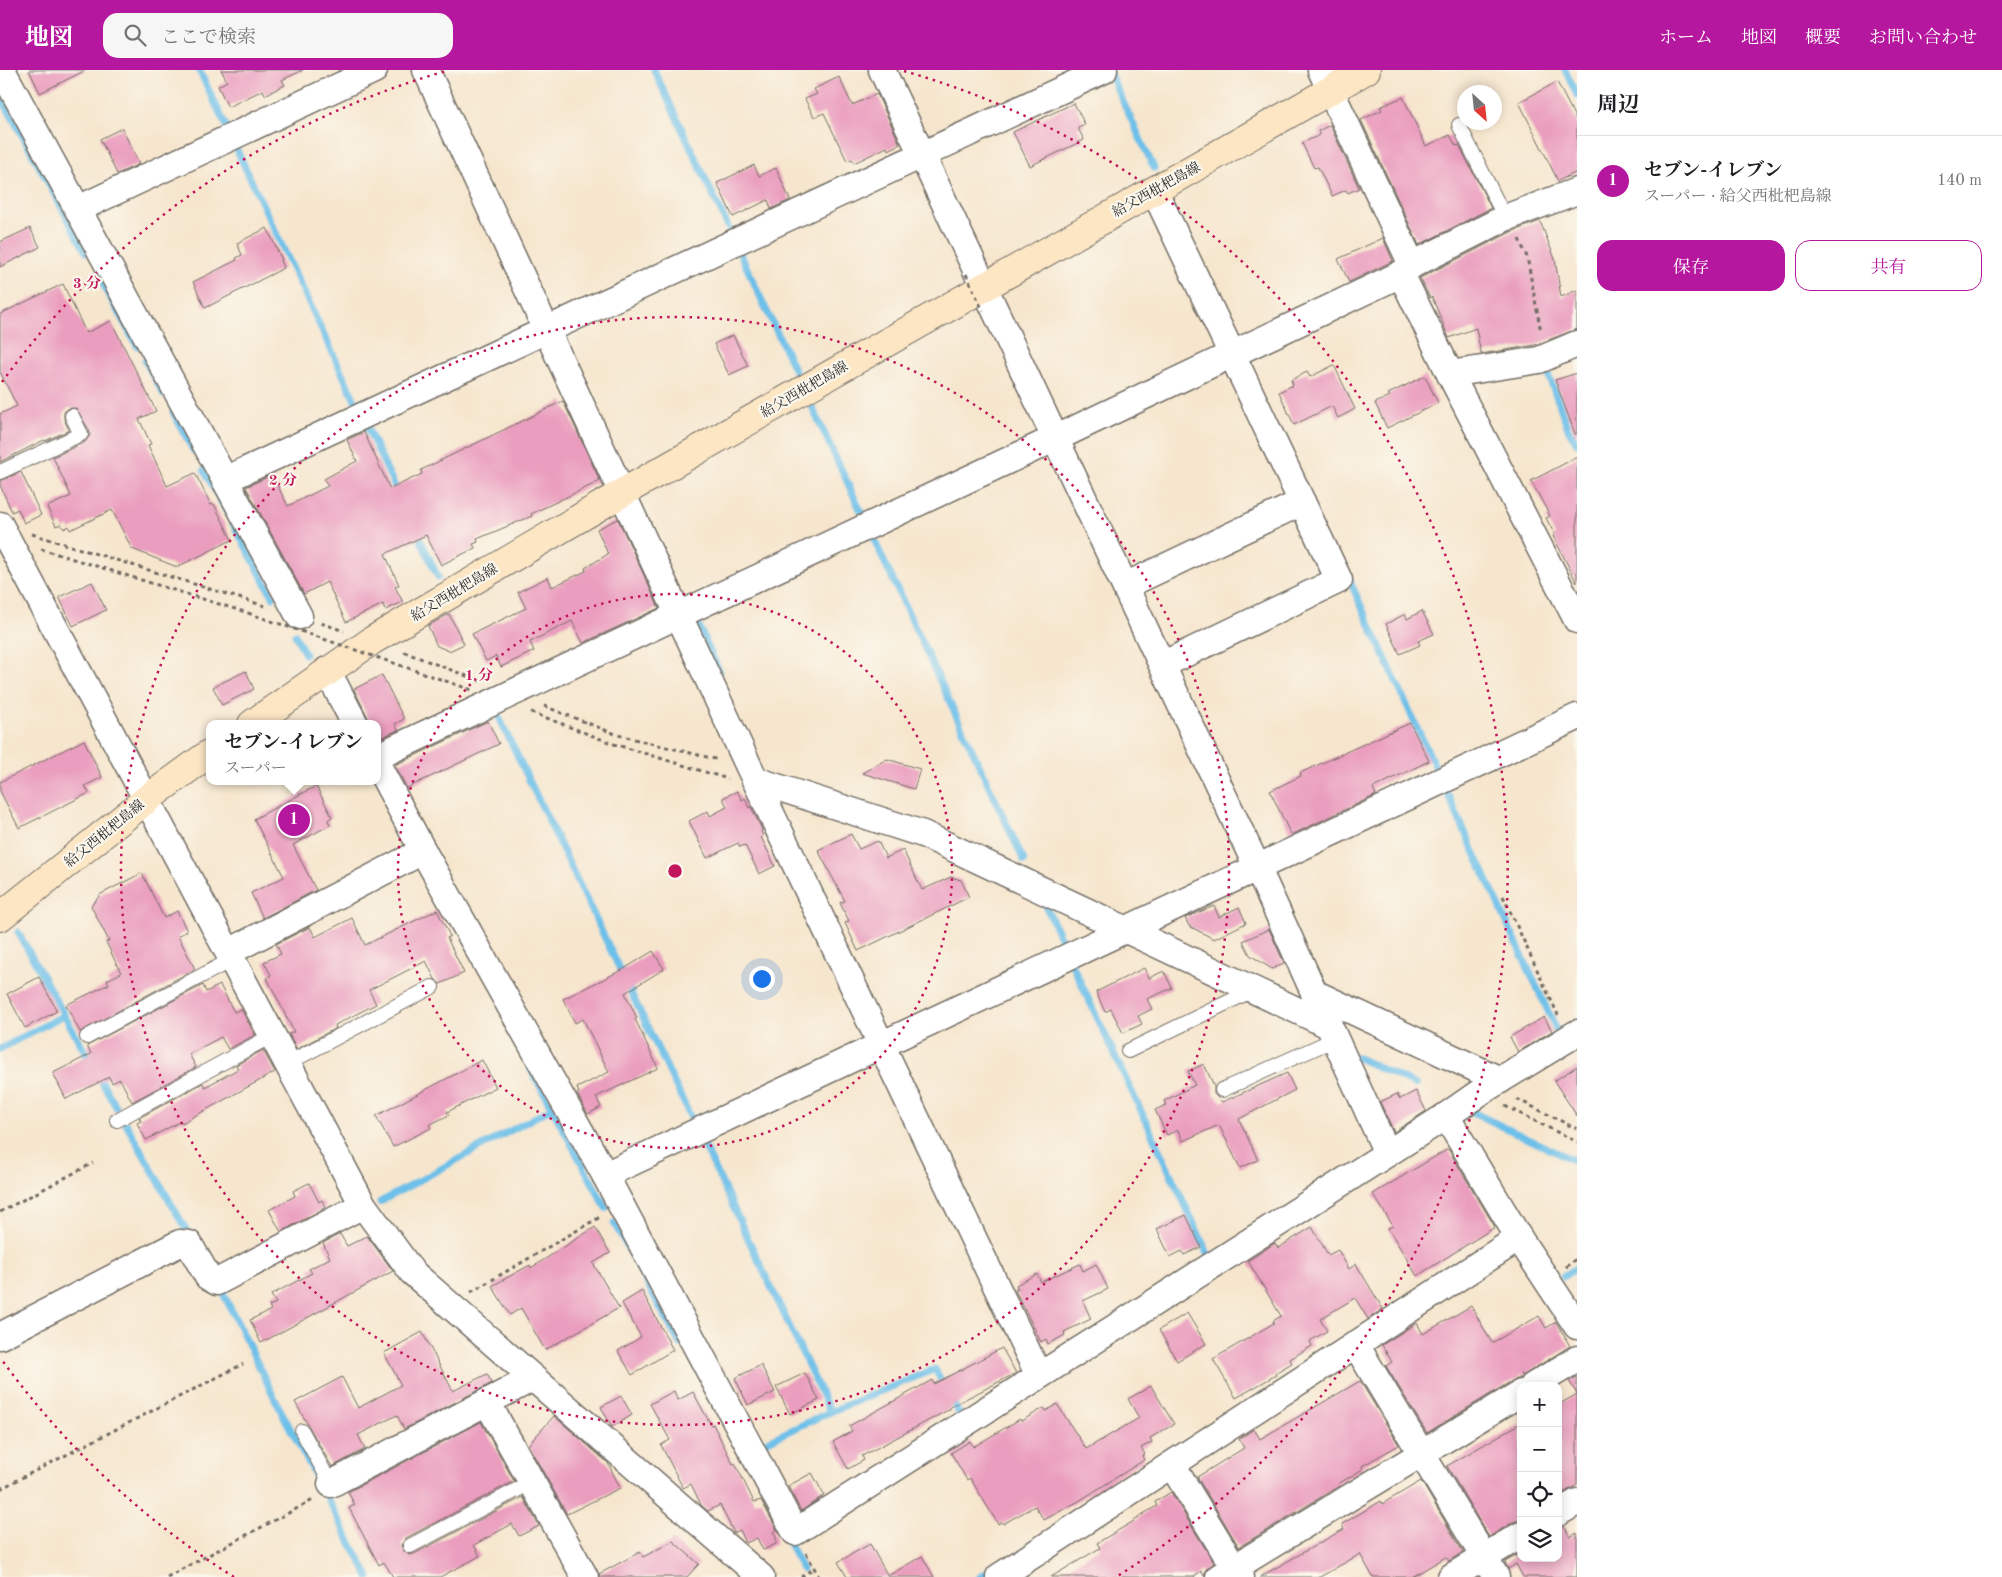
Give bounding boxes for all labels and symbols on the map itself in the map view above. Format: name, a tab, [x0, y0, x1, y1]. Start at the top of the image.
north arrow	[1457, 85, 1502, 130]
street label: 給父西枇杷島線	[1110, 159, 1203, 220]
text: 3 分	[73, 275, 101, 292]
street label: 給父西枇杷島線	[758, 358, 850, 420]
text: 2 分	[269, 472, 297, 489]
street label: 給父西枇杷島線	[408, 561, 500, 624]
text: 1 分	[465, 667, 493, 684]
street label: 給父西枇杷島線	[62, 797, 147, 870]
pin: 1	[278, 801, 310, 839]
centre of rings	[666, 862, 684, 880]
your location	[749, 966, 775, 992]

